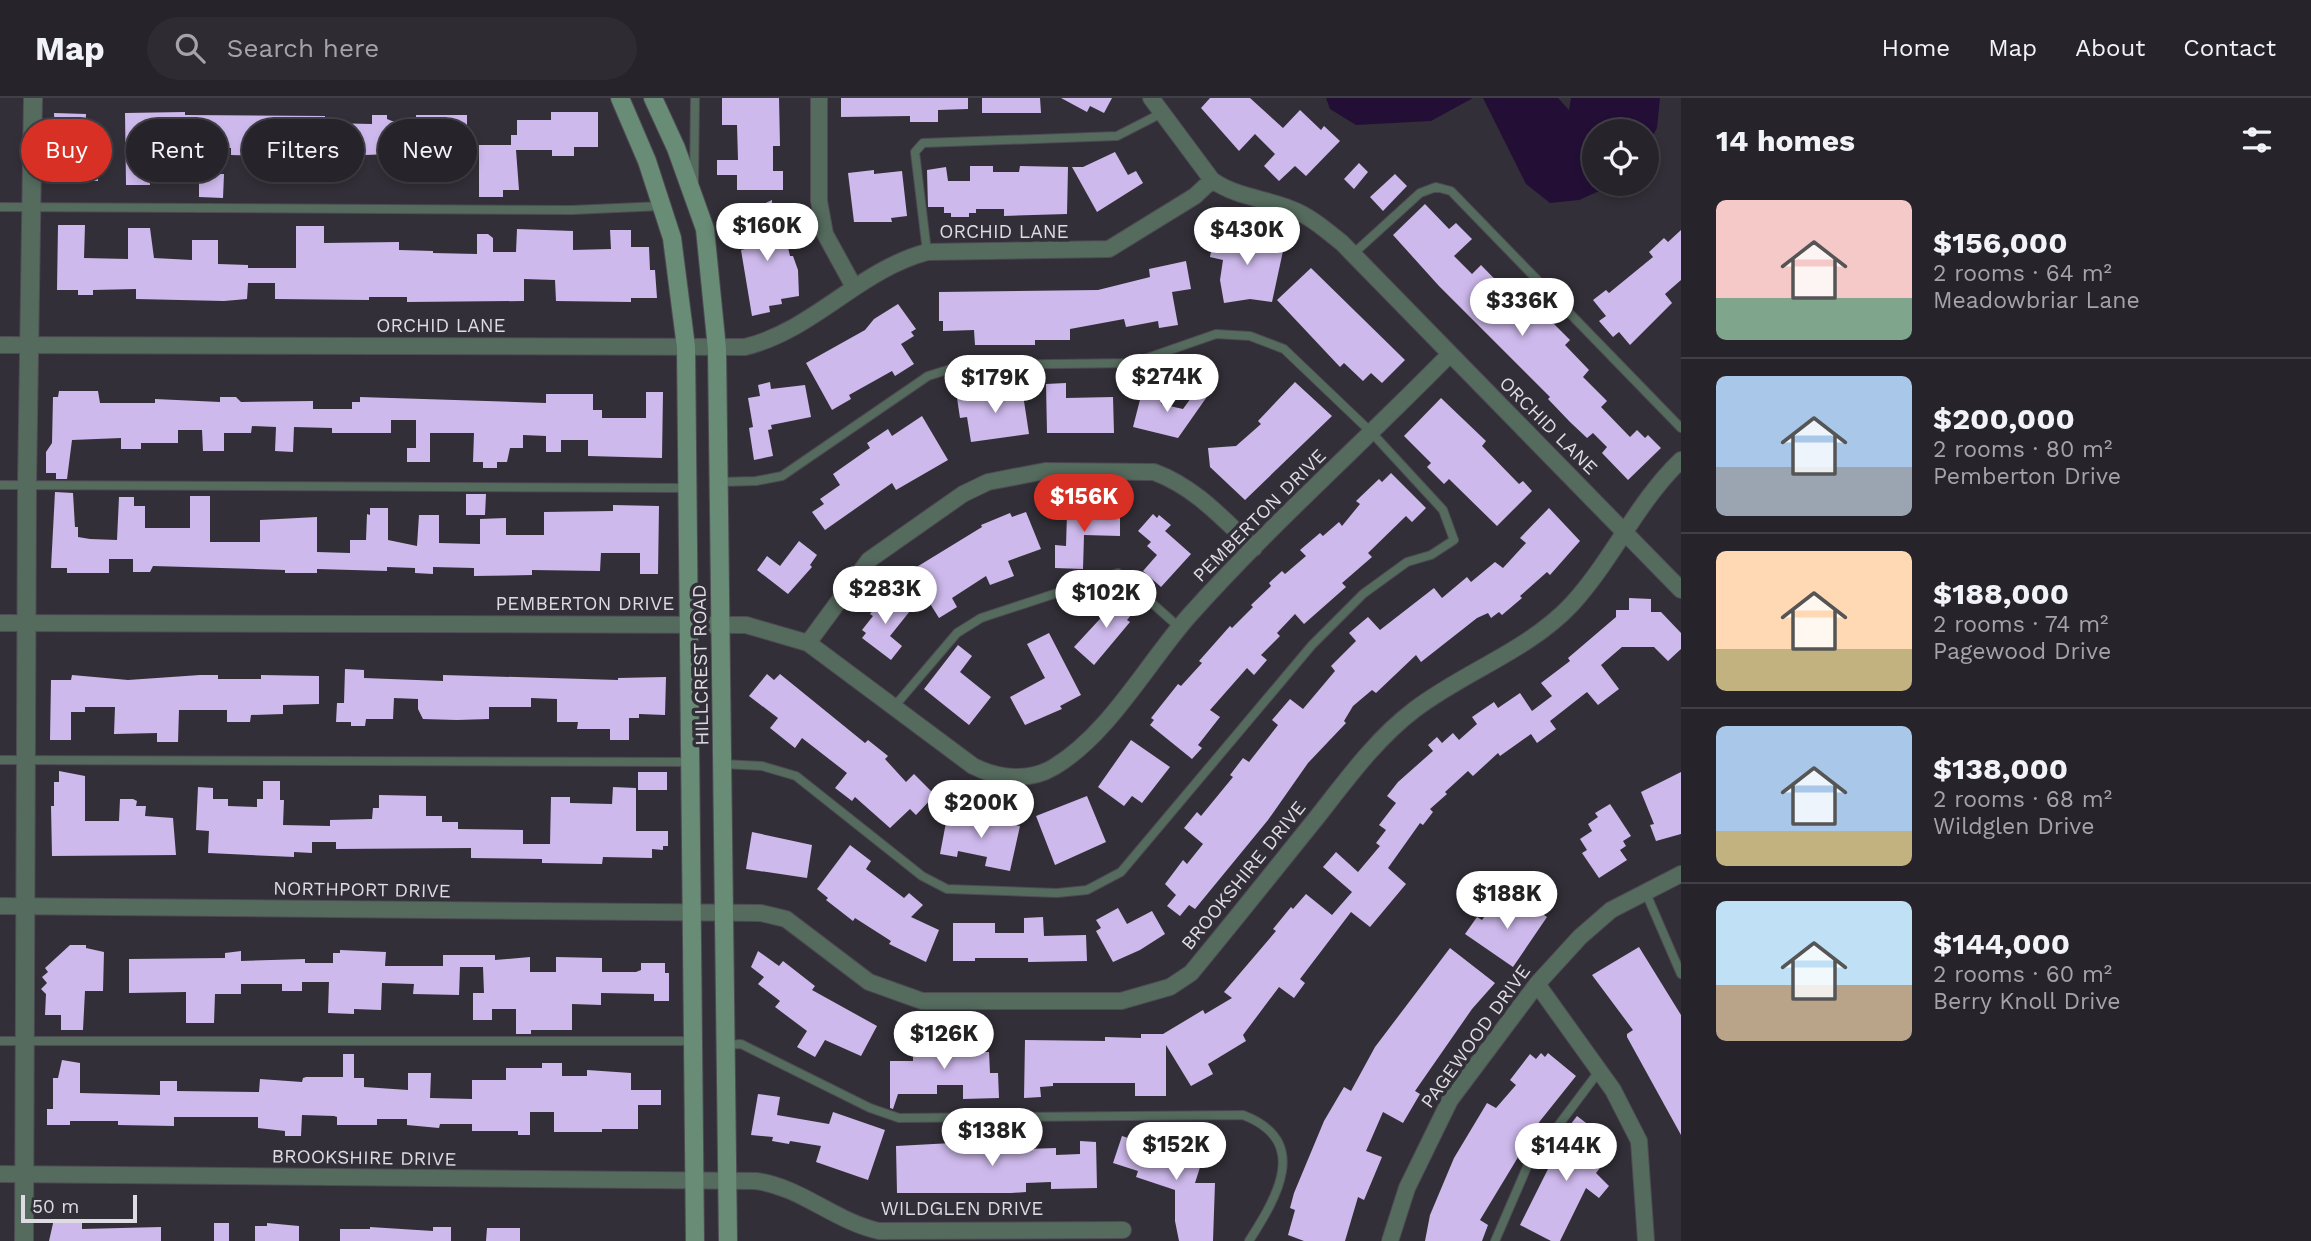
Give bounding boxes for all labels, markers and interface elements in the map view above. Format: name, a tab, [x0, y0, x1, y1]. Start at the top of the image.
search box	[147, 17, 637, 80]
text: Map	[35, 29, 105, 68]
icon: search	[171, 29, 209, 67]
text: Search here	[227, 33, 379, 63]
text: Home	[1882, 34, 1950, 62]
text: Map	[1988, 34, 2037, 62]
text: About	[2075, 34, 2145, 62]
text: Contact	[2183, 34, 2276, 62]
chip: Buy	[21, 119, 112, 182]
chip: Rent	[126, 119, 228, 182]
chip: Filters	[242, 119, 364, 182]
chip: New	[378, 119, 477, 182]
map controls	[1582, 119, 1659, 196]
button: locate	[1582, 119, 1659, 196]
icon: filters	[2238, 121, 2276, 159]
text: 14 homes	[1716, 123, 1855, 158]
pin: $160K	[718, 204, 816, 263]
pin: $430K	[1198, 208, 1296, 267]
text: $160K	[732, 212, 802, 239]
text: $430K	[1210, 216, 1284, 243]
street label: ORCHID LANE	[939, 220, 1069, 243]
text: $156,000	[1933, 225, 2068, 260]
icon: home	[1772, 228, 1856, 312]
text: 2 rooms · 64 m²	[1933, 260, 2112, 287]
pin: $336K	[1473, 278, 1571, 338]
text: $336K	[1486, 287, 1558, 314]
text: Meadowbriar Lane	[1933, 287, 2140, 314]
street label: ORCHID LANE	[376, 314, 506, 337]
pin: $274K	[1118, 354, 1216, 414]
pin: $179K	[946, 356, 1044, 415]
text: $274K	[1132, 363, 1202, 390]
text: $179K	[961, 364, 1029, 391]
street label: ORCHID LANE	[1495, 371, 1603, 479]
text: $200,000	[1933, 401, 2075, 436]
icon: home	[1772, 404, 1856, 488]
text: 2 rooms · 80 m²	[1933, 436, 2112, 463]
street label: PEMBERTON DRIVE	[1188, 444, 1331, 587]
text: Pemberton Drive	[1933, 463, 2121, 490]
pin: $156K	[1035, 474, 1133, 534]
text: $156K	[1050, 483, 1118, 510]
pin: $283K	[836, 566, 934, 626]
pin: $102K	[1057, 570, 1155, 630]
text: $283K	[849, 575, 921, 602]
text: $188,000	[1933, 576, 2069, 611]
text: $102K	[1071, 579, 1141, 606]
icon: home	[1772, 579, 1856, 663]
street label: HILLCREST ROAD	[688, 584, 713, 746]
street label: PEMBERTON DRIVE	[496, 592, 674, 615]
text: 2 rooms · 74 m²	[1933, 611, 2108, 638]
text: Pagewood Drive	[1933, 638, 2111, 665]
text: $138,000	[1933, 751, 2068, 786]
icon: home	[1772, 754, 1856, 838]
pin: $200K	[932, 780, 1030, 840]
text: 2 rooms · 68 m²	[1933, 786, 2112, 813]
text: $200K	[944, 789, 1018, 816]
street label: BROOKSHIRE DRIVE	[1176, 796, 1310, 954]
text: Wildglen Drive	[1933, 813, 2095, 840]
pin: $188K	[1458, 872, 1556, 931]
street label: NORTHPORT DRIVE	[273, 876, 451, 903]
text: $188K	[1472, 880, 1542, 907]
text: $144,000	[1933, 926, 2070, 961]
icon: home	[1772, 929, 1856, 1013]
street label: PAGEWOOD DRIVE	[1416, 960, 1535, 1113]
text: 2 rooms · 60 m²	[1933, 961, 2112, 988]
text: Berry Knoll Drive	[1933, 988, 2121, 1015]
pin: $126K	[895, 1012, 993, 1071]
text: $126K	[910, 1020, 978, 1047]
pin: $138K	[943, 1108, 1041, 1168]
text: $138K	[958, 1117, 1026, 1144]
pin: $152K	[1127, 1122, 1225, 1182]
pin: $144K	[1517, 1124, 1615, 1183]
text: $152K	[1142, 1131, 1210, 1158]
text: $144K	[1531, 1132, 1601, 1159]
street label: BROOKSHIRE DRIVE	[271, 1144, 457, 1171]
scale bar	[21, 1192, 136, 1224]
text: 50 m	[32, 1195, 79, 1218]
street label: WILDGLEN DRIVE	[880, 1197, 1044, 1220]

